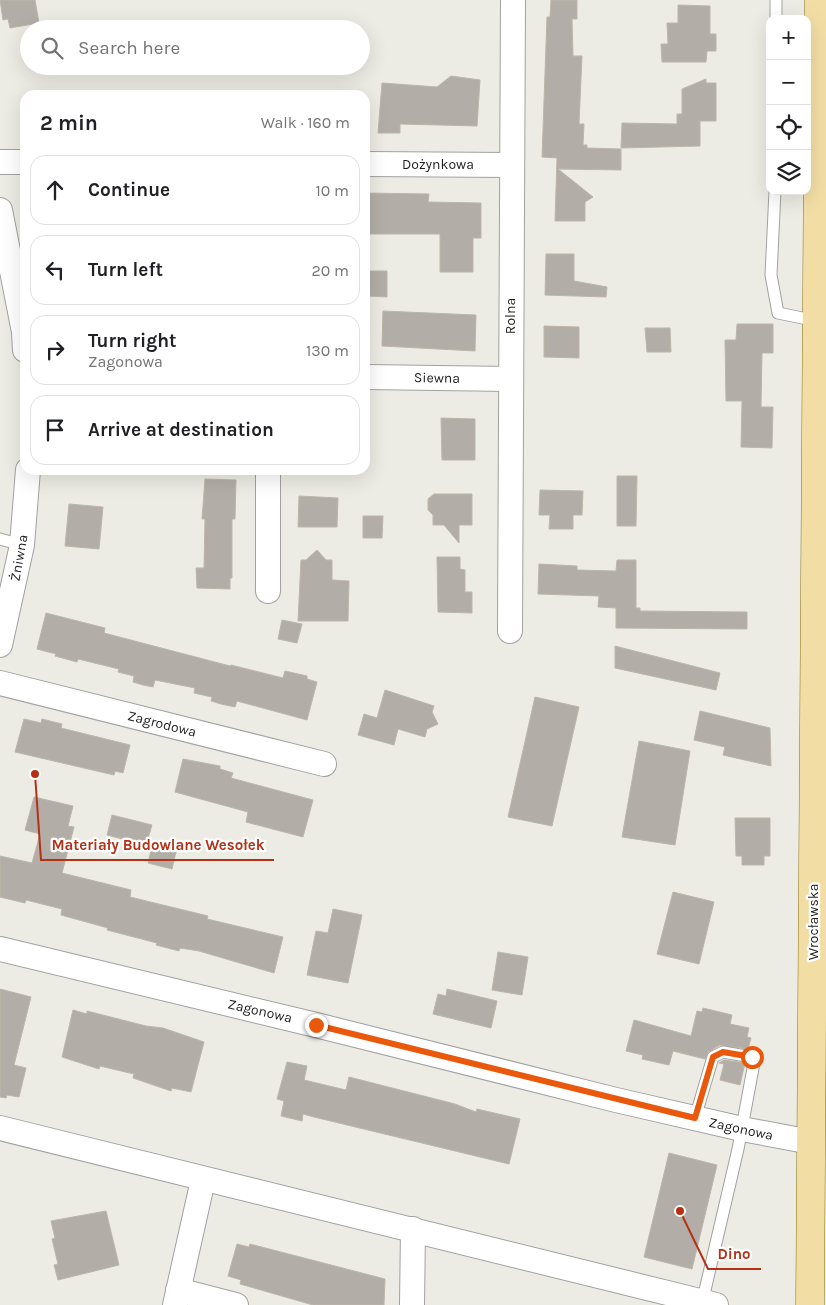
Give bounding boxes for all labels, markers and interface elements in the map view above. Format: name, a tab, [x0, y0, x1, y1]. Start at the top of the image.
map controls	[766, 15, 811, 195]
button: +	[766, 15, 811, 60]
search box	[20, 20, 370, 75]
icon: search	[38, 34, 66, 62]
text: Search here	[78, 37, 180, 59]
button: −	[766, 60, 811, 105]
button: locate	[766, 105, 811, 150]
text: 2 min	[40, 111, 98, 135]
text: Walk · 160 m	[261, 113, 350, 132]
button: layers	[766, 150, 811, 195]
street label: Dożynkowa	[402, 156, 474, 173]
icon: ahead	[41, 176, 69, 204]
text: Continue	[88, 179, 170, 201]
text: 10 m	[315, 181, 349, 200]
icon: left	[41, 256, 69, 284]
text: Turn left	[88, 259, 163, 281]
text: 20 m	[311, 261, 349, 280]
street label: Rolna	[502, 298, 519, 334]
text: Turn right	[88, 330, 177, 352]
icon: right	[41, 336, 69, 364]
text: 130 m	[306, 341, 349, 360]
text: Zagonowa	[88, 352, 163, 371]
street label: Siewna	[414, 369, 460, 387]
icon: arrive	[41, 416, 69, 444]
text: Arrive at destination	[88, 419, 274, 441]
street label: Żniwna	[7, 533, 31, 583]
street label: Zagrodowa	[126, 707, 198, 741]
callout: Materiały Budowlane Wesołek	[41, 830, 274, 860]
text: Materiały Budowlane Wesołek	[51, 836, 265, 854]
street label: Wrocławska	[805, 884, 822, 960]
street label: Zagonowa	[226, 995, 294, 1027]
route end	[305, 1014, 328, 1037]
route start	[741, 1046, 764, 1069]
street label: Zagonowa	[707, 1114, 775, 1144]
callout: Dino	[708, 1239, 761, 1269]
text: Dino	[717, 1245, 751, 1263]

